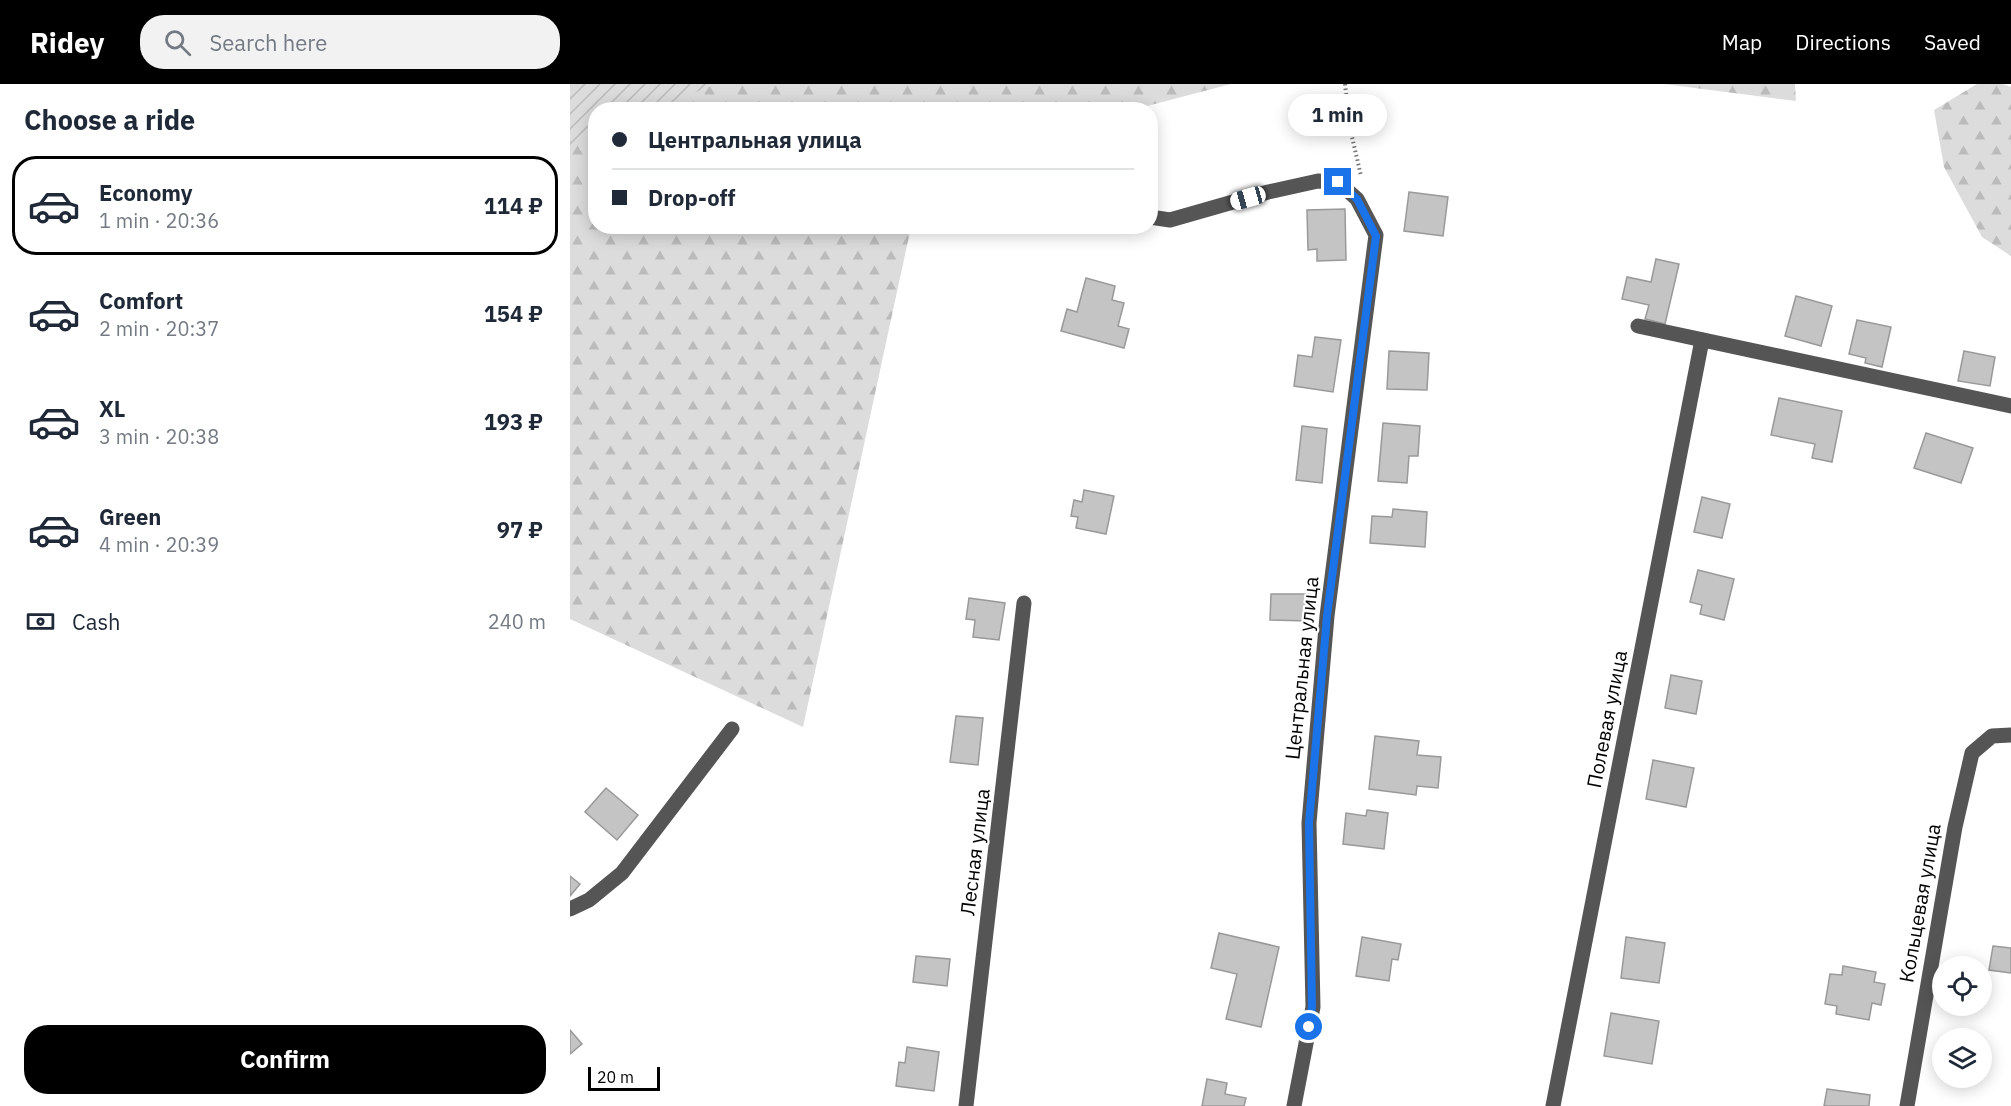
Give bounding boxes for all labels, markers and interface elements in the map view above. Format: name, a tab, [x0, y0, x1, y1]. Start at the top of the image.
search box	[140, 15, 560, 69]
text: Ridey	[30, 24, 104, 61]
icon: search	[161, 26, 194, 59]
text: Search here	[209, 28, 327, 57]
text: Map	[1722, 28, 1762, 56]
text: Directions	[1795, 28, 1891, 56]
text: Saved	[1924, 28, 1981, 56]
callout: 1 min	[1288, 95, 1388, 137]
text: 1 min	[1311, 101, 1364, 128]
text: Choose a ride	[24, 102, 195, 137]
text: Центральная улица	[648, 125, 862, 154]
route end	[1324, 168, 1351, 195]
text: Economy	[99, 178, 193, 207]
icon: car	[27, 179, 81, 233]
text: Drop-off	[648, 183, 735, 212]
car	[1228, 184, 1268, 212]
text: 114 ₽	[484, 191, 543, 220]
text: 1 min · 20:36	[99, 207, 219, 234]
text: Comfort	[99, 286, 183, 315]
icon: car	[27, 287, 81, 341]
text: 154 ₽	[484, 299, 543, 328]
text: 2 min · 20:37	[99, 315, 219, 342]
text: XL	[99, 394, 125, 423]
icon: car	[27, 395, 81, 449]
text: 193 ₽	[484, 407, 543, 436]
text: 3 min · 20:38	[99, 423, 219, 450]
text: Green	[99, 502, 161, 531]
icon: car	[27, 503, 81, 557]
text: 97 ₽	[497, 515, 543, 544]
text: 4 min · 20:39	[99, 531, 219, 558]
street label: Центральная улица	[1278, 575, 1325, 761]
icon: cash	[24, 605, 57, 638]
text: Cash	[72, 607, 121, 636]
text: 240 m	[488, 608, 546, 635]
street label: Полевая улица	[1580, 647, 1633, 790]
street label: Лесная улица	[953, 786, 996, 917]
street label: Кольцевая улица	[1892, 821, 1947, 985]
map controls	[1932, 956, 1992, 1088]
button: locate	[1932, 956, 1992, 1016]
route start	[1295, 1013, 1322, 1040]
button: Confirm	[24, 1025, 546, 1094]
button: layers	[1932, 1028, 1992, 1088]
scale bar	[588, 1064, 660, 1092]
text: 20 m	[597, 1067, 634, 1087]

